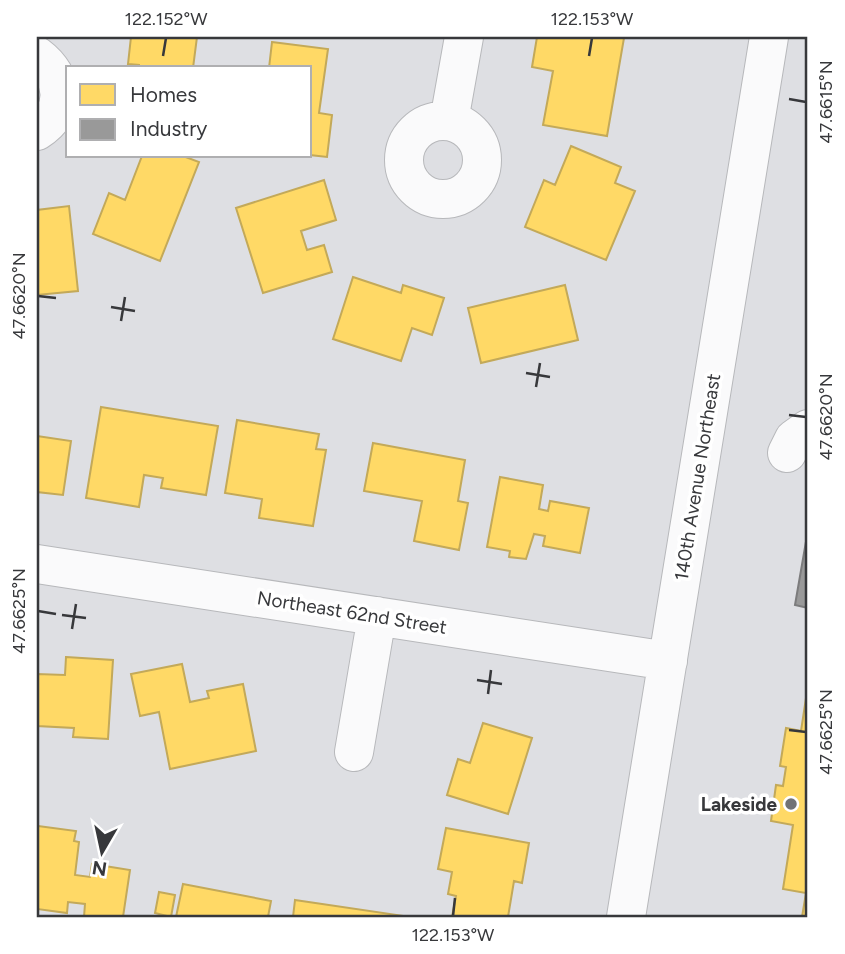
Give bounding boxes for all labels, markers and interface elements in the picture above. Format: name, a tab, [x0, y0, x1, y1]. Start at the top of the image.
text: 122.152°W	[124, 8, 208, 30]
text: 122.153°W	[551, 8, 634, 30]
text: 47.6615°N	[815, 60, 837, 144]
legend	[66, 66, 312, 158]
text: Homes	[130, 82, 197, 107]
text: Industry	[130, 116, 207, 141]
text: 47.6620°N	[8, 252, 30, 340]
street label: 140th Avenue Northeast	[670, 372, 725, 582]
text: 47.6620°N	[815, 373, 837, 461]
text: 47.6625°N	[8, 568, 30, 654]
street label: Northeast 62nd Street	[255, 586, 448, 639]
text: 47.6625°N	[815, 689, 837, 775]
place label: Lakeside	[701, 793, 777, 816]
marker: Lakeside	[783, 796, 799, 812]
north arrow	[66, 818, 136, 888]
text: N	[90, 856, 108, 881]
text: 122.153°W	[412, 924, 495, 946]

